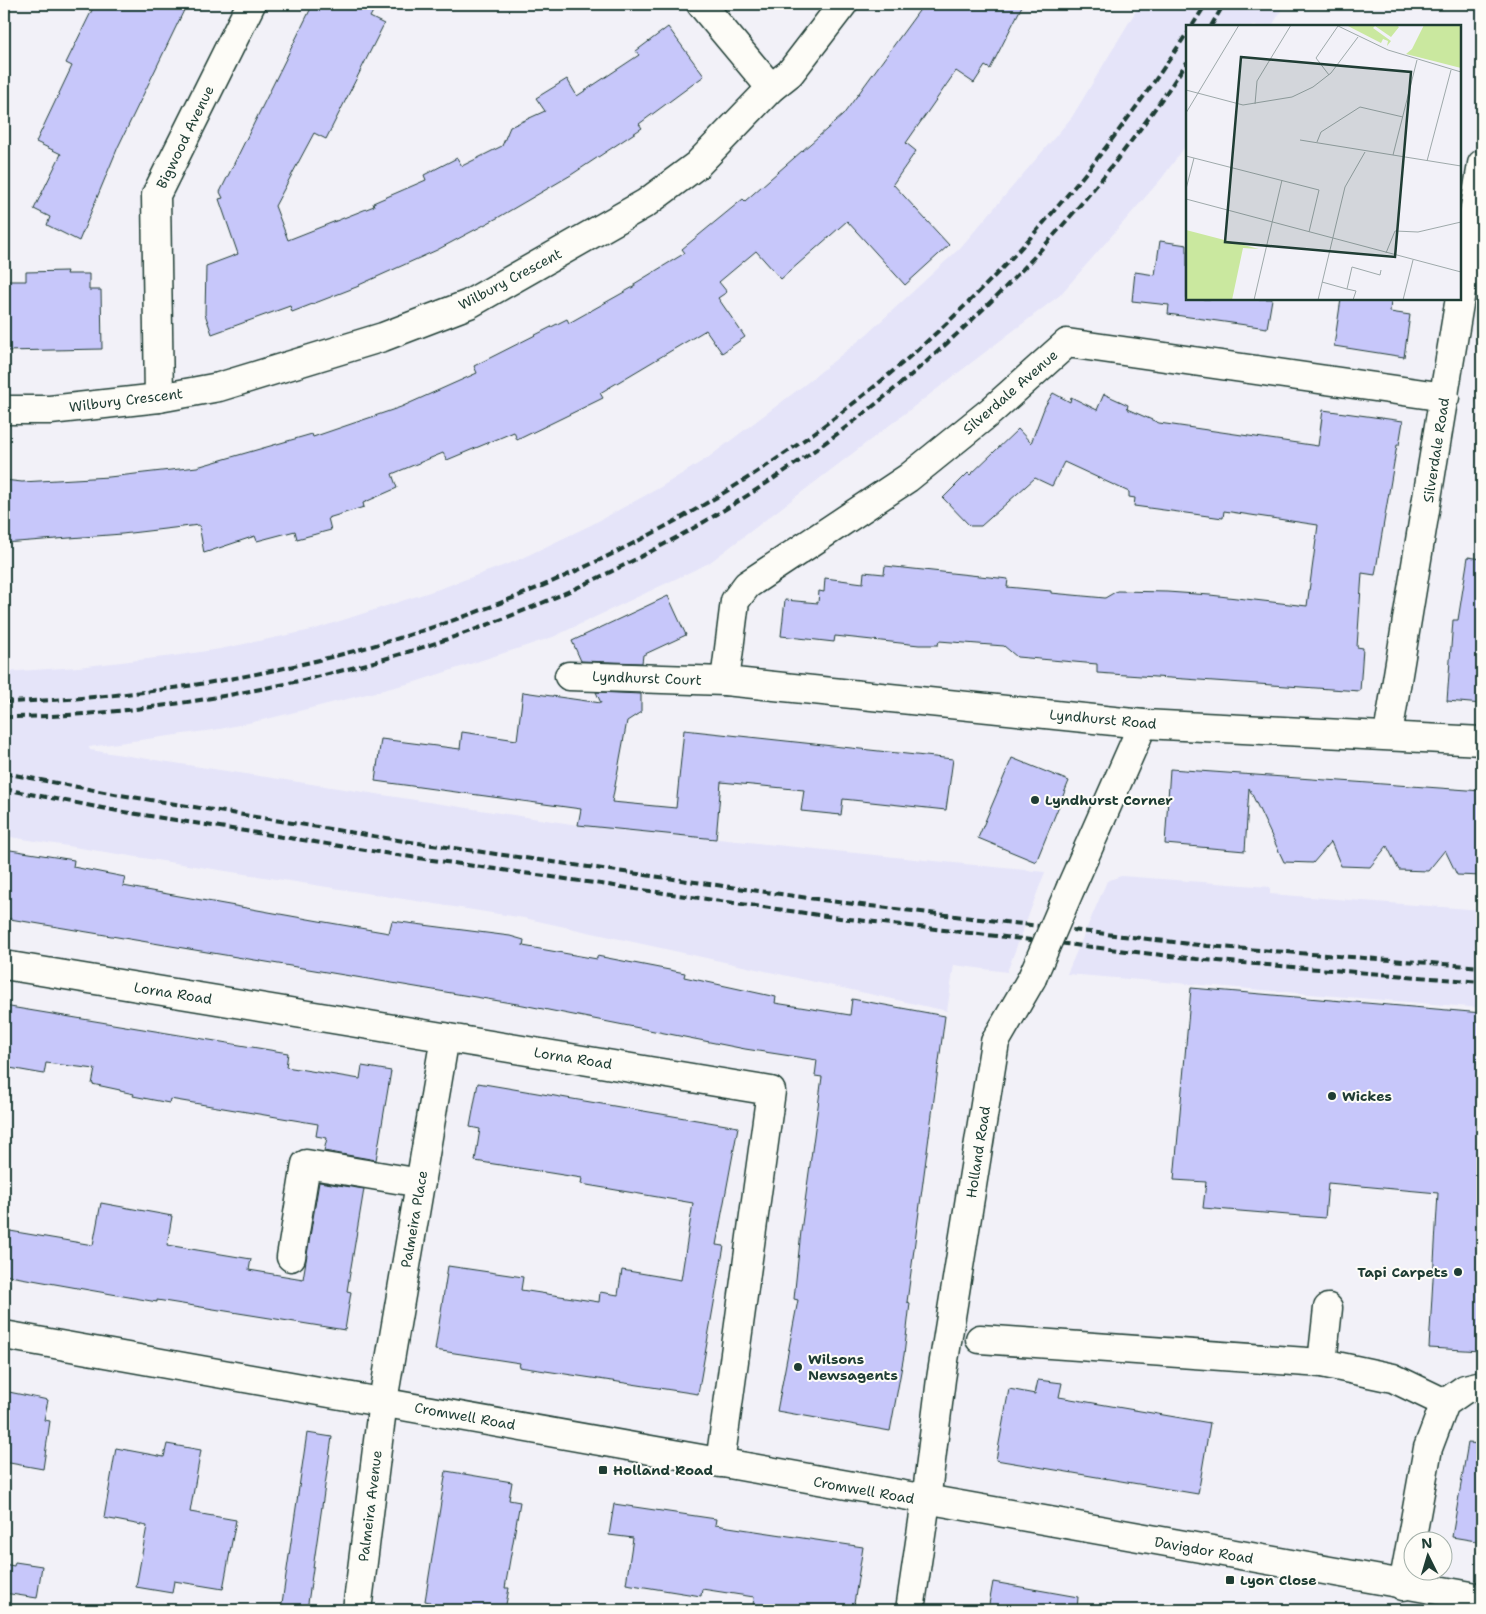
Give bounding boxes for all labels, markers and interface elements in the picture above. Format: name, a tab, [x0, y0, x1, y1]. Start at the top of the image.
inset map	[1186, 25, 1461, 300]
street label: Bigwood Avenue	[152, 82, 218, 191]
street label: Wilbury Crescent	[455, 244, 565, 314]
street label: Silverdale Avenue	[959, 346, 1061, 438]
street label: Wilbury Crescent	[68, 384, 184, 416]
street label: Silverdale Road	[1419, 396, 1453, 504]
street label: Lyndhurst Court	[592, 667, 702, 689]
street label: Lyndhurst Road	[1049, 705, 1158, 733]
place label: Lyndhurst Corner	[1045, 791, 1173, 809]
marker: Lyndhurst Corner	[1029, 794, 1041, 806]
street label: Lorna Road	[133, 978, 214, 1008]
street label: Lorna Road	[533, 1043, 614, 1073]
place label: Wickes	[1342, 1087, 1392, 1105]
marker: Wickes	[1326, 1090, 1338, 1102]
street label: Holland Road	[962, 1105, 994, 1199]
street label: Palmeira Place	[397, 1169, 431, 1269]
place label: Tapi Carpets	[1357, 1263, 1448, 1281]
marker: Tapi Carpets	[1452, 1266, 1464, 1278]
place label: Wilsons Newsagents	[808, 1350, 898, 1384]
marker: Wilsons Newsagents	[792, 1361, 804, 1373]
street label: Cromwell Road	[413, 1398, 517, 1434]
street label: Palmeira Avenue	[354, 1449, 386, 1563]
place label: Holland Road	[613, 1461, 714, 1479]
marker: Holland Road	[597, 1464, 609, 1476]
street label: Cromwell Road	[812, 1472, 916, 1508]
street label: Davigdor Road	[1153, 1532, 1255, 1568]
north arrow	[1404, 1532, 1454, 1582]
text: N	[1421, 1534, 1433, 1552]
place label: Lyon Close	[1240, 1571, 1317, 1589]
marker: Lyon Close	[1224, 1574, 1236, 1586]

